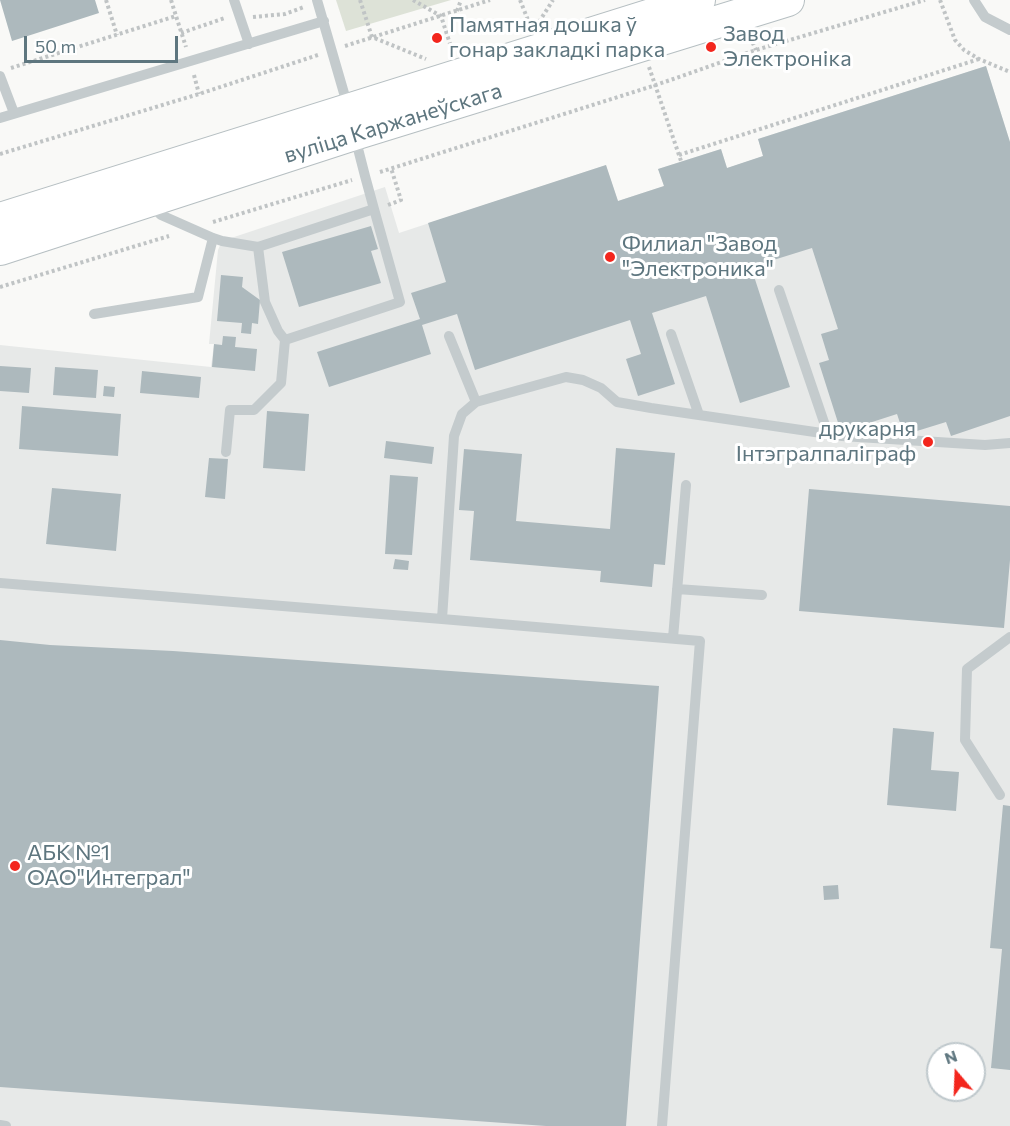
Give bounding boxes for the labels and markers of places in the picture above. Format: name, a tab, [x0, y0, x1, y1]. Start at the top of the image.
place label: Памятная дошка ў гонар закладкі парка	[449, 12, 665, 63]
place label: Завод Электроніка	[723, 21, 852, 72]
marker: Памятная дошка ў гонар закладкі парка	[430, 31, 444, 45]
marker: Завод Электроніка	[704, 40, 718, 54]
place label: Филиал "Завод "Электроника"	[622, 231, 777, 282]
marker: Филиал "Завод "Электроника"	[603, 250, 617, 264]
place label: друкарня Інтэгралпаліграф	[736, 416, 916, 468]
marker: друкарня Інтэгралпаліграф	[921, 435, 935, 449]
place label: АБК №1 ОАО"Интеграл"	[27, 840, 191, 891]
marker: АБК №1 ОАО"Интеграл"	[8, 859, 22, 873]

